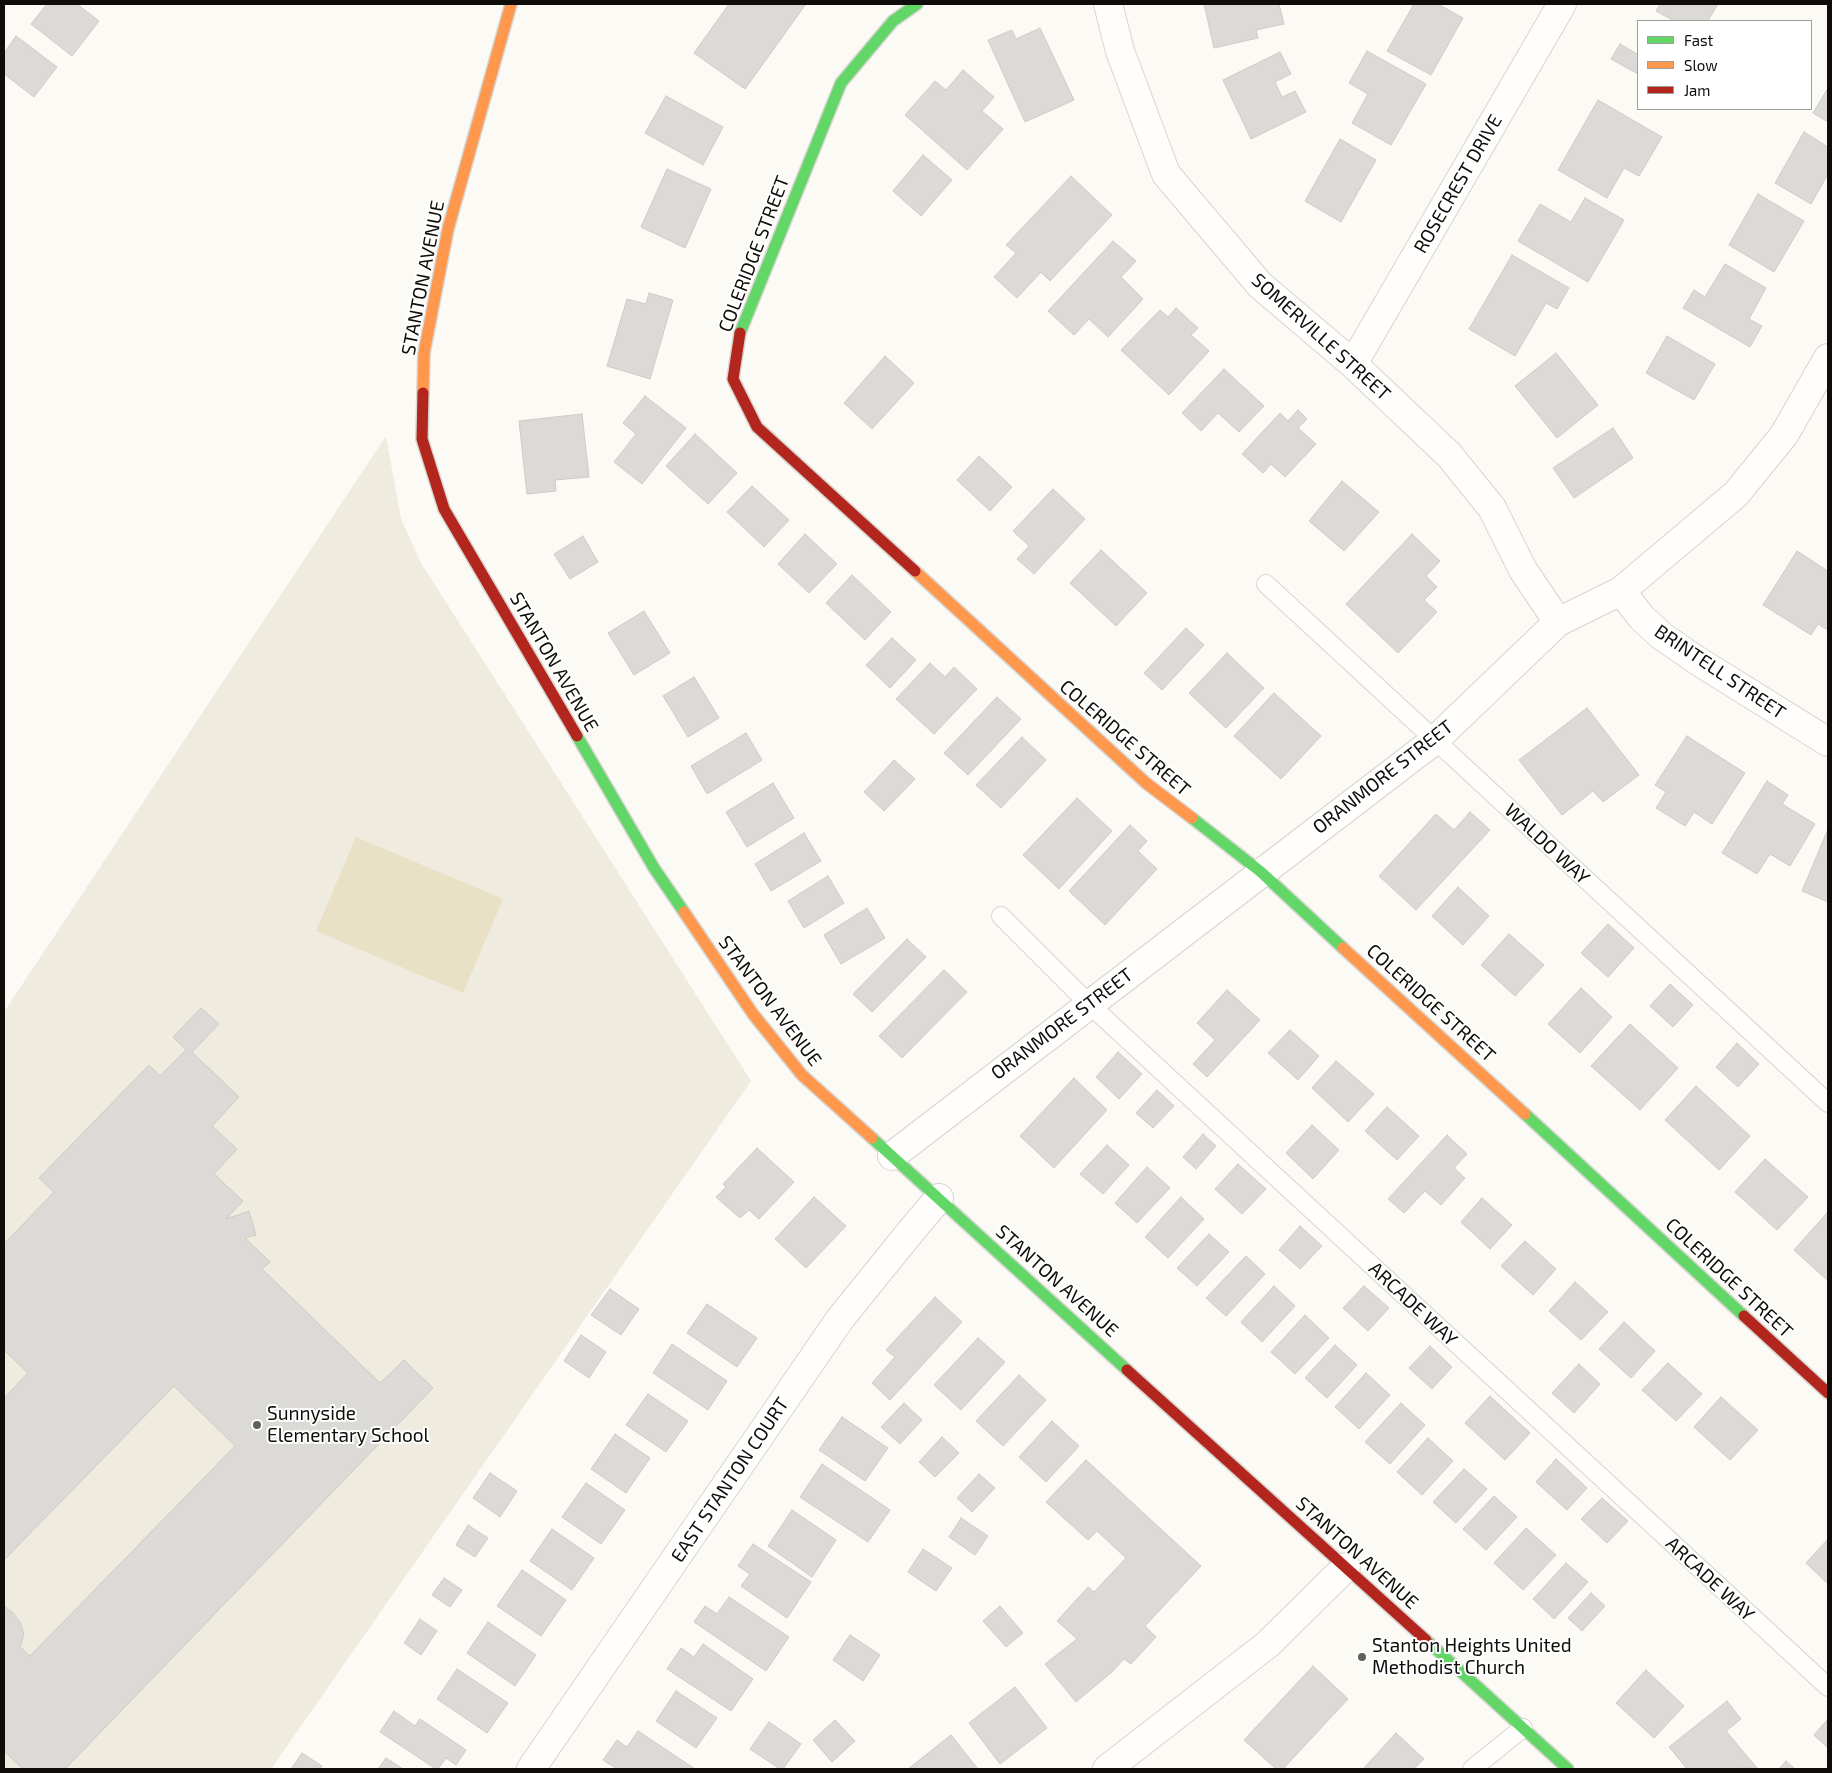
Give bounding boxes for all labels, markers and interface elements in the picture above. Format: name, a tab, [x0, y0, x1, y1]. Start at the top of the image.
legend	[1637, 20, 1812, 110]
text: Fast	[1684, 31, 1713, 49]
text: Slow	[1684, 56, 1718, 74]
text: Jam	[1684, 81, 1710, 99]
street label: ROSECREST DRIVE	[1409, 111, 1507, 257]
street label: COLERIDGE STREET	[714, 173, 794, 335]
street label: STANTON AVENUE	[397, 199, 449, 357]
street label: SOMERVILLE STREET	[1247, 269, 1395, 405]
street label: STANTON AVENUE	[505, 588, 603, 736]
street label: BRINTELL STREET	[1650, 620, 1790, 724]
street label: COLERIDGE STREET	[1055, 675, 1195, 801]
street label: ORANMORE STREET	[1308, 715, 1458, 839]
street label: WALDO WAY	[1500, 799, 1594, 889]
street label: STANTON AVENUE	[714, 931, 826, 1071]
street label: COLERIDGE STREET	[1362, 939, 1500, 1067]
street label: ORANMORE STREET	[987, 963, 1137, 1085]
street label: COLERIDGE STREET	[1661, 1213, 1797, 1343]
street label: STANTON AVENUE	[991, 1220, 1123, 1342]
street label: ARCADE WAY	[1364, 1257, 1462, 1351]
street label: EAST STANTON COURT	[666, 1393, 794, 1567]
place label: Sunnyside Elementary School	[267, 1403, 429, 1447]
marker: Sunnyside Elementary School	[251, 1419, 263, 1431]
street label: STANTON AVENUE	[1291, 1492, 1423, 1614]
street label: ARCADE WAY	[1661, 1532, 1759, 1626]
place label: Stanton Heights United Methodist Church	[1372, 1635, 1572, 1679]
marker: Stanton Heights United Methodist Church	[1356, 1651, 1368, 1663]

